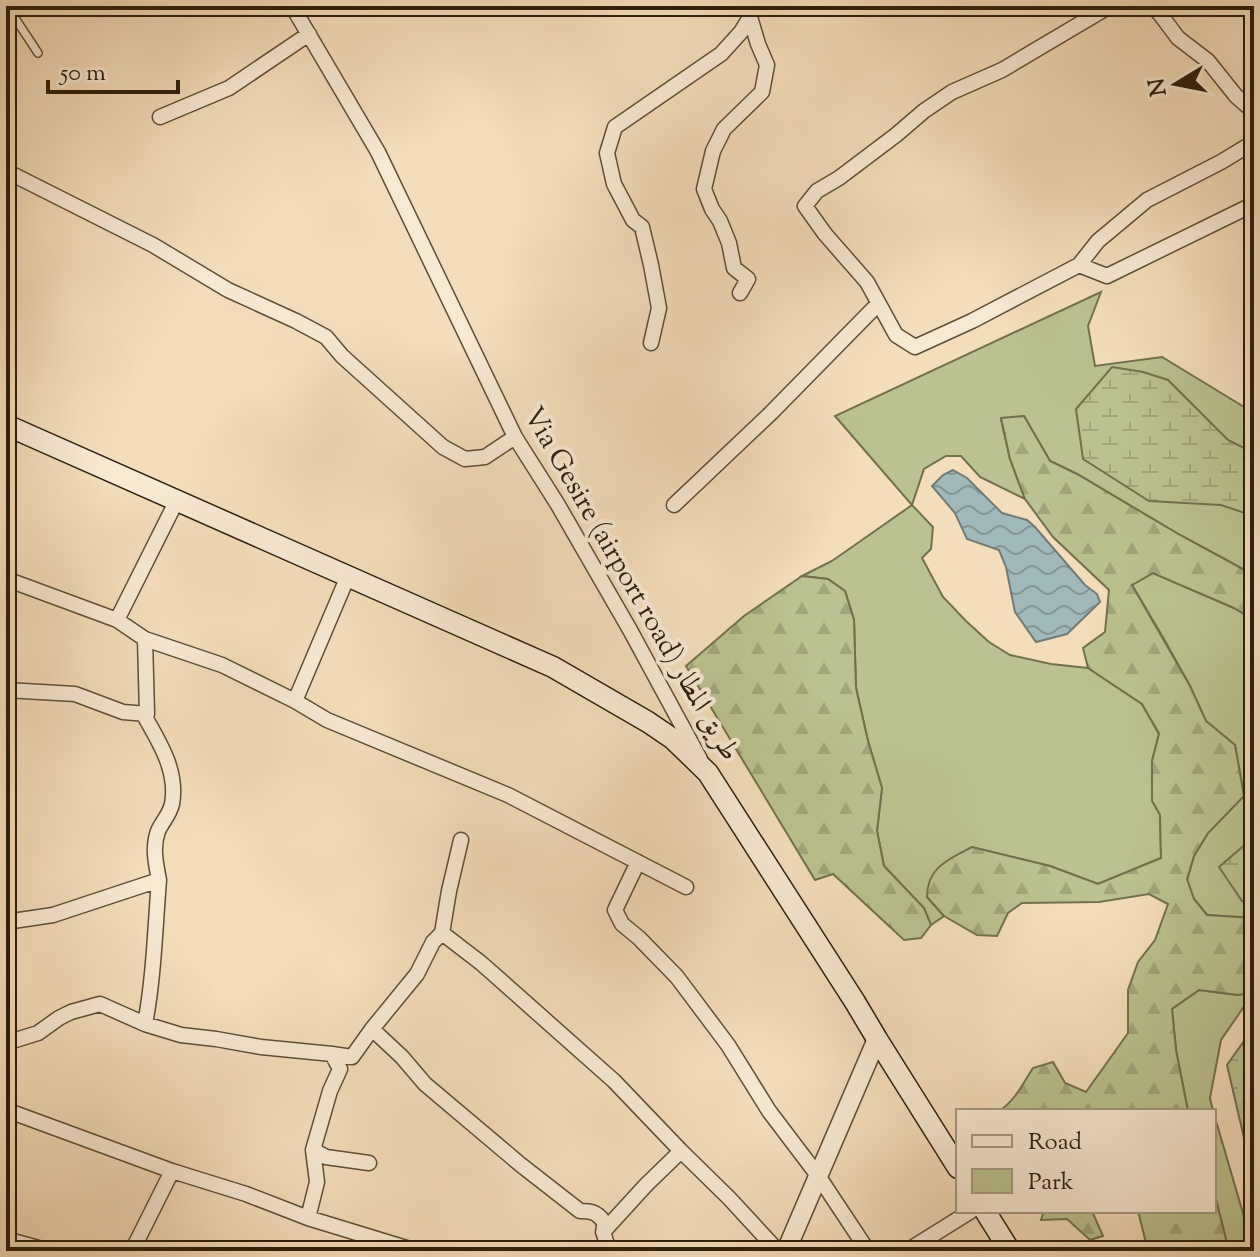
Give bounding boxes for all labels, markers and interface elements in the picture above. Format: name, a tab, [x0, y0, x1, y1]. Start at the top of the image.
scale bar	[48, 44, 178, 94]
north arrow	[1136, 44, 1216, 124]
text: 50 m	[58, 57, 106, 91]
text: N	[1142, 75, 1177, 98]
street label: Via Gesire (airport road) طريق المطار	[512, 400, 748, 769]
legend	[956, 1109, 1216, 1213]
text: Road	[1028, 1126, 1082, 1160]
text: Park	[1028, 1166, 1074, 1200]

